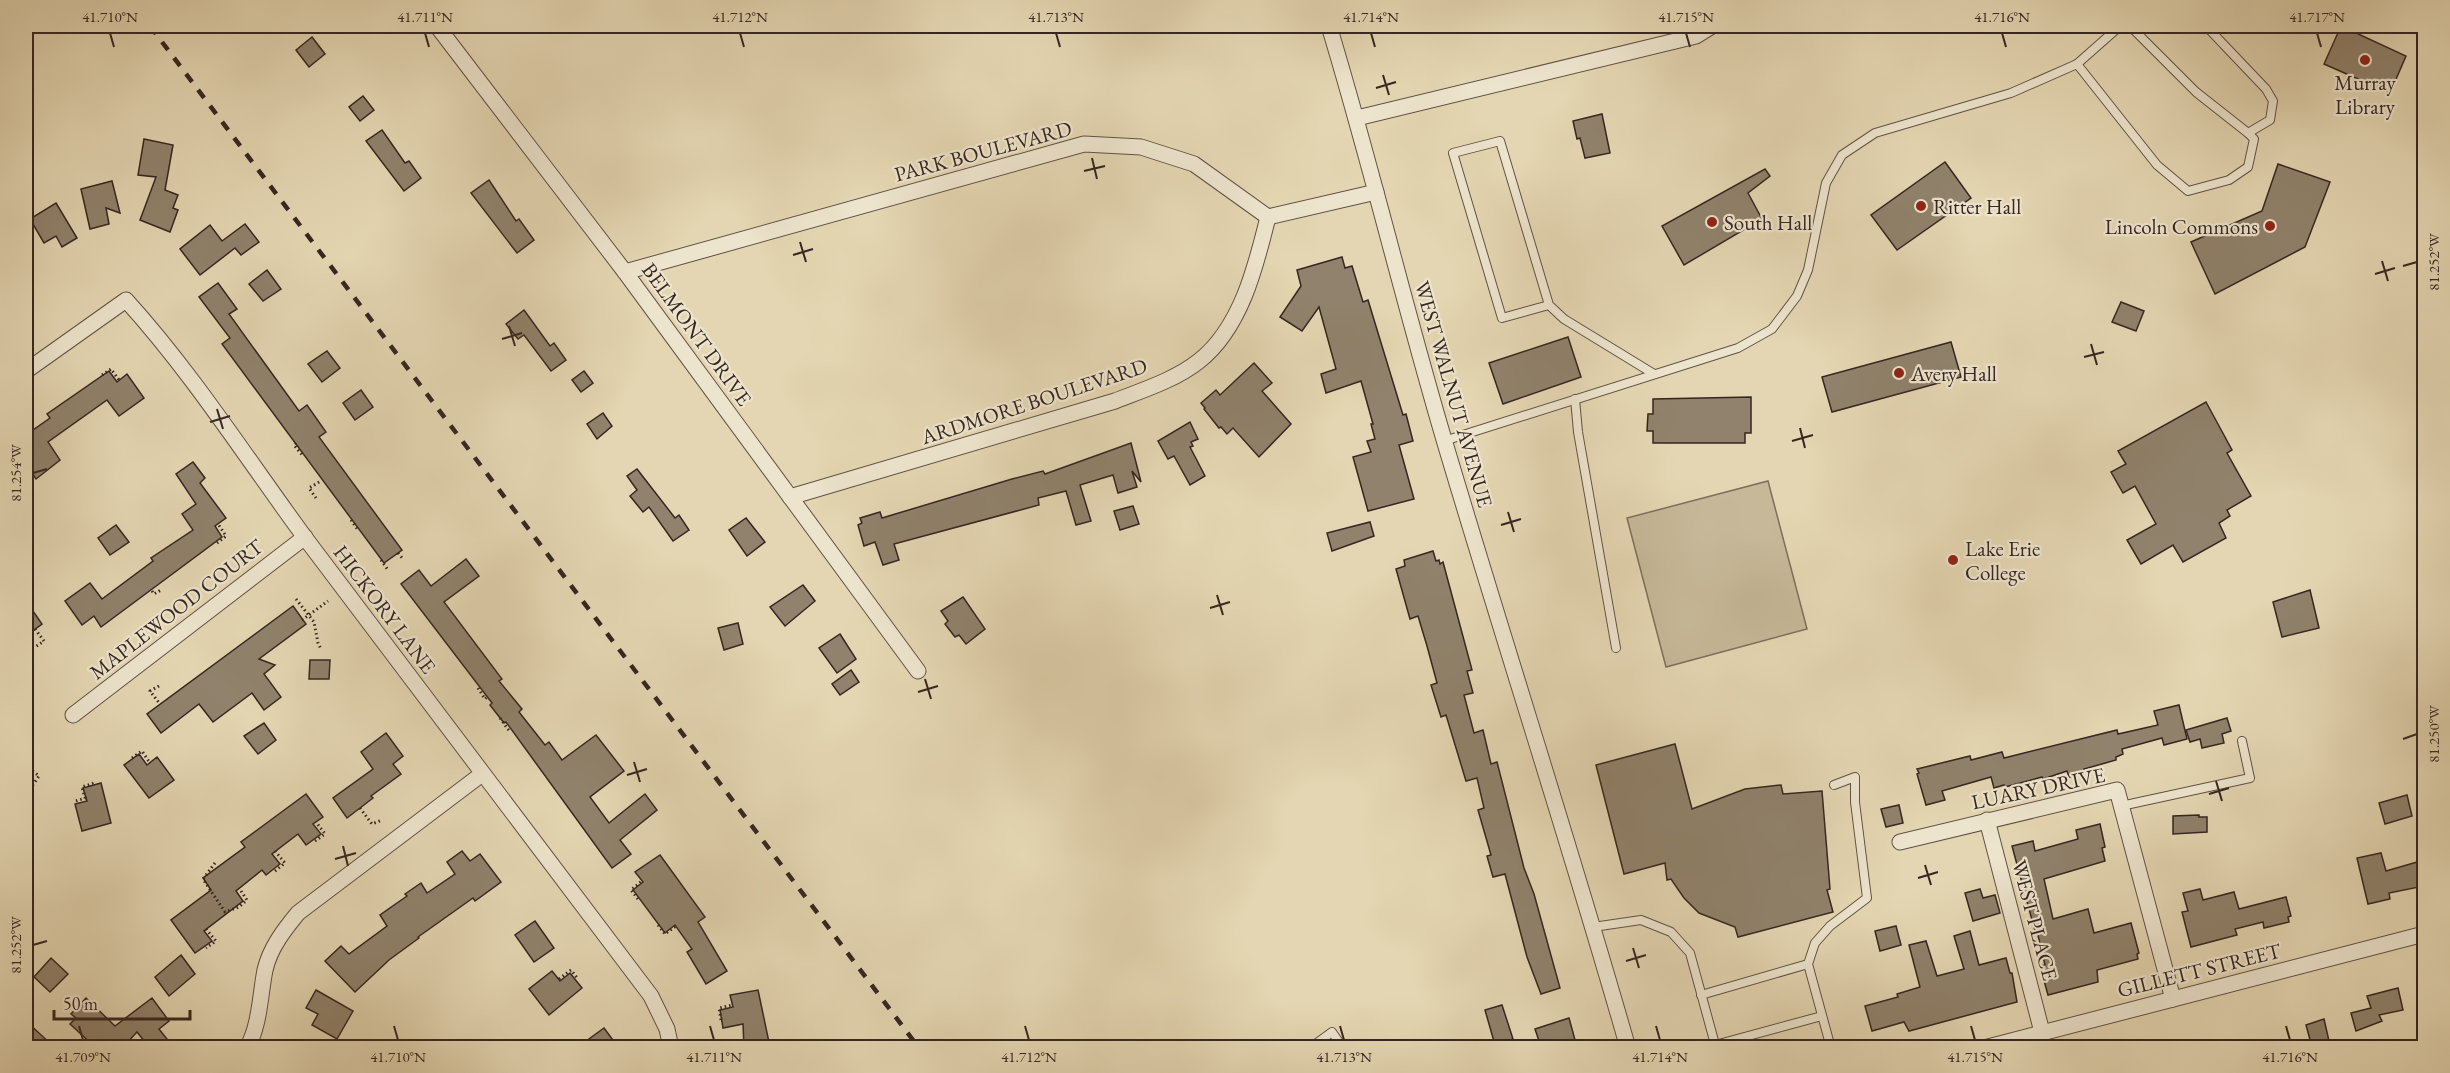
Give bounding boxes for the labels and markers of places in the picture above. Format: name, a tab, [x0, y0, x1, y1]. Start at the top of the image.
marker: Murray Library	[2358, 53, 2372, 67]
place label: Murray Library	[2334, 69, 2396, 120]
place label: Ritter Hall	[1933, 193, 2021, 220]
marker: Ritter Hall	[1914, 199, 1928, 213]
place label: South Hall	[1724, 209, 1812, 236]
place label: Lincoln Commons	[2105, 213, 2258, 240]
marker: South Hall	[1705, 215, 1719, 229]
marker: Lincoln Commons	[2263, 219, 2277, 233]
place label: Avery Hall	[1910, 360, 1997, 387]
marker: Avery Hall	[1892, 366, 1906, 380]
place label: Lake Erie College	[1965, 535, 2040, 586]
marker: Lake Erie College	[1946, 553, 1960, 567]

